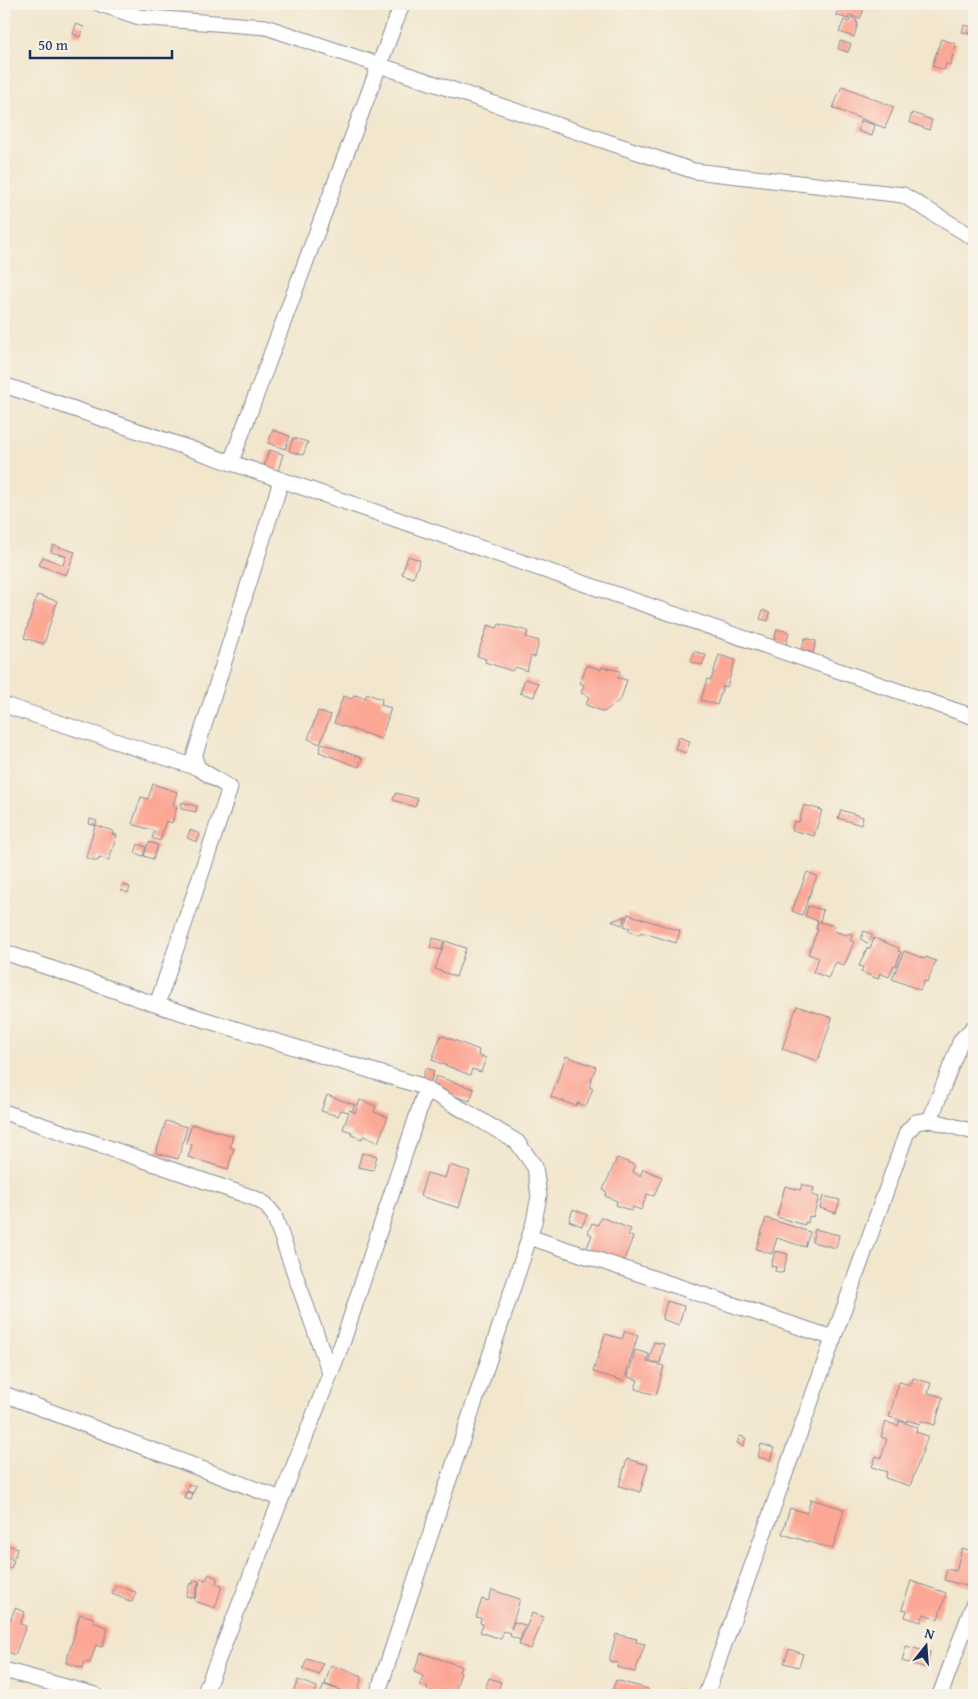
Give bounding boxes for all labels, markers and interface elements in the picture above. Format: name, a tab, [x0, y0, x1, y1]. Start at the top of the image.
scale bar	[30, 28, 172, 60]
text: 50 m	[38, 34, 69, 55]
north arrow	[900, 1622, 950, 1672]
text: N	[922, 1623, 938, 1645]

